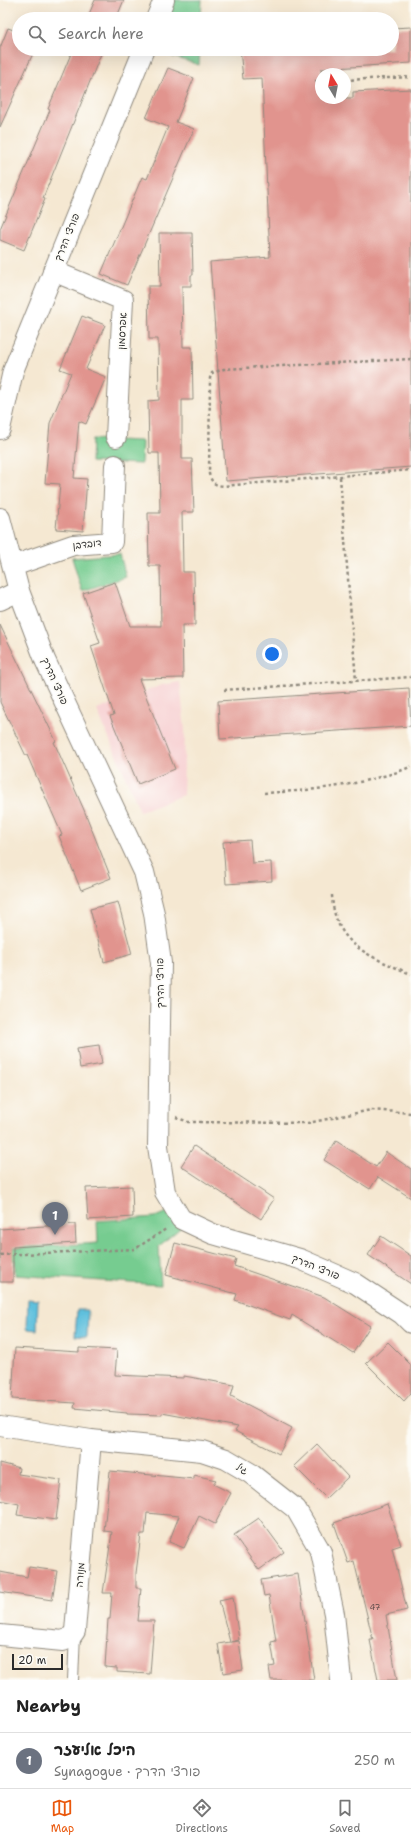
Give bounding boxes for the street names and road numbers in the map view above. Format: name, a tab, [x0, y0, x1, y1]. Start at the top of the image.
street label: פורצי הדרך	[52, 211, 82, 263]
street label: אפרסמון	[115, 312, 129, 350]
street label: דובדבן	[72, 536, 102, 552]
street label: פורצי הדרך	[39, 655, 71, 707]
street label: פורצי הדרך	[153, 958, 167, 1008]
street label: פורצי הדרך	[290, 1252, 342, 1282]
street label: גיל	[234, 1460, 250, 1478]
street label: מנורה	[72, 1562, 88, 1588]

